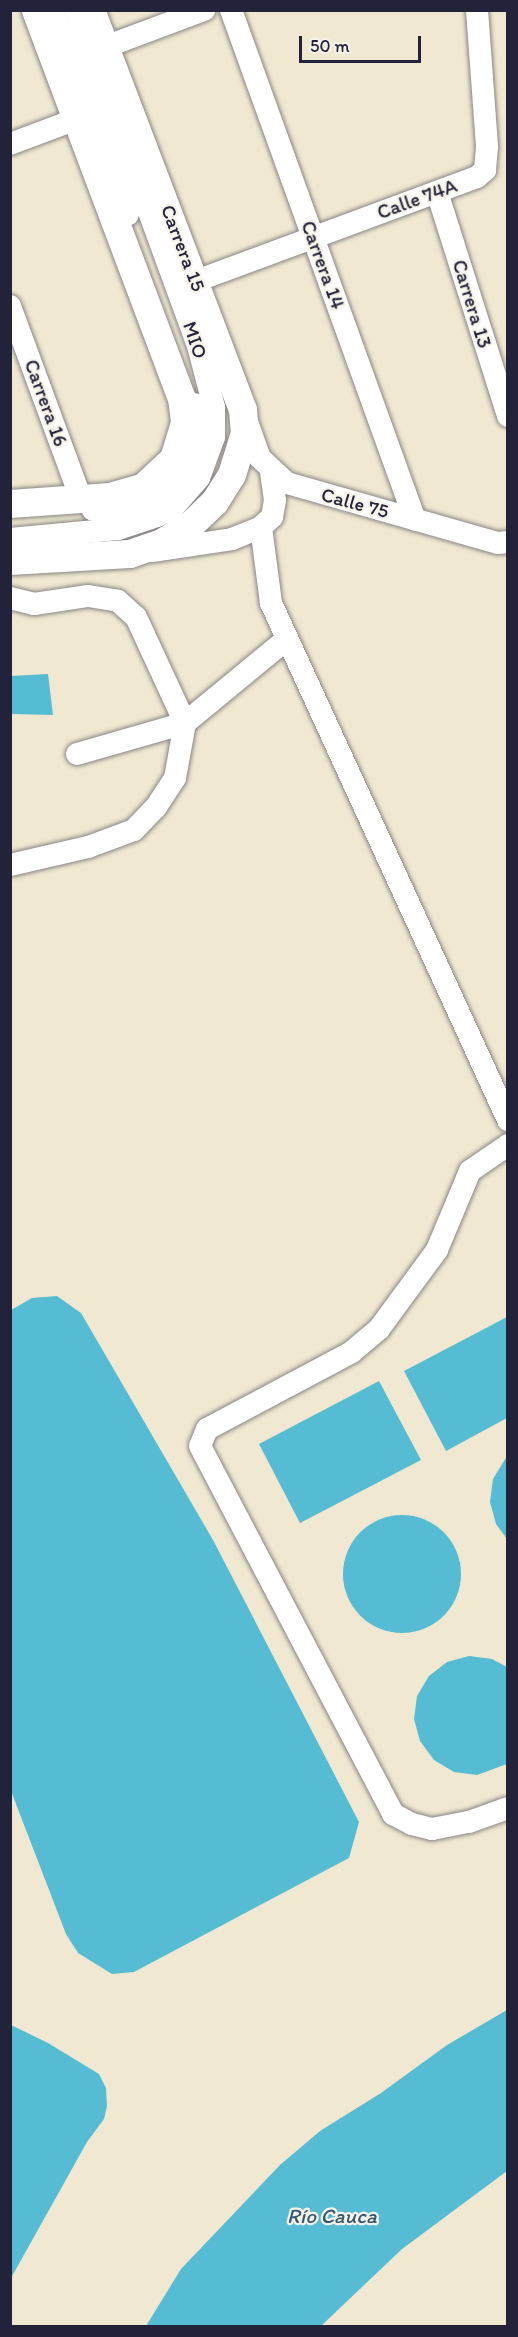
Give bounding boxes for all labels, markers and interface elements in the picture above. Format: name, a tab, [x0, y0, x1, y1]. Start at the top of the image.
scale bar	[302, 24, 424, 62]
text: 50 m	[310, 35, 350, 57]
street label: Calle 74A	[374, 173, 460, 225]
street label: Carrera 15	[156, 201, 210, 295]
street label: Carrera 14	[296, 217, 350, 313]
street label: Carrera 13	[447, 257, 497, 351]
street label: MIO	[178, 318, 212, 362]
street label: Carrera 16	[19, 356, 73, 450]
street label: Calle 75	[319, 482, 391, 524]
water label: Río Cauca	[287, 2203, 377, 2229]

